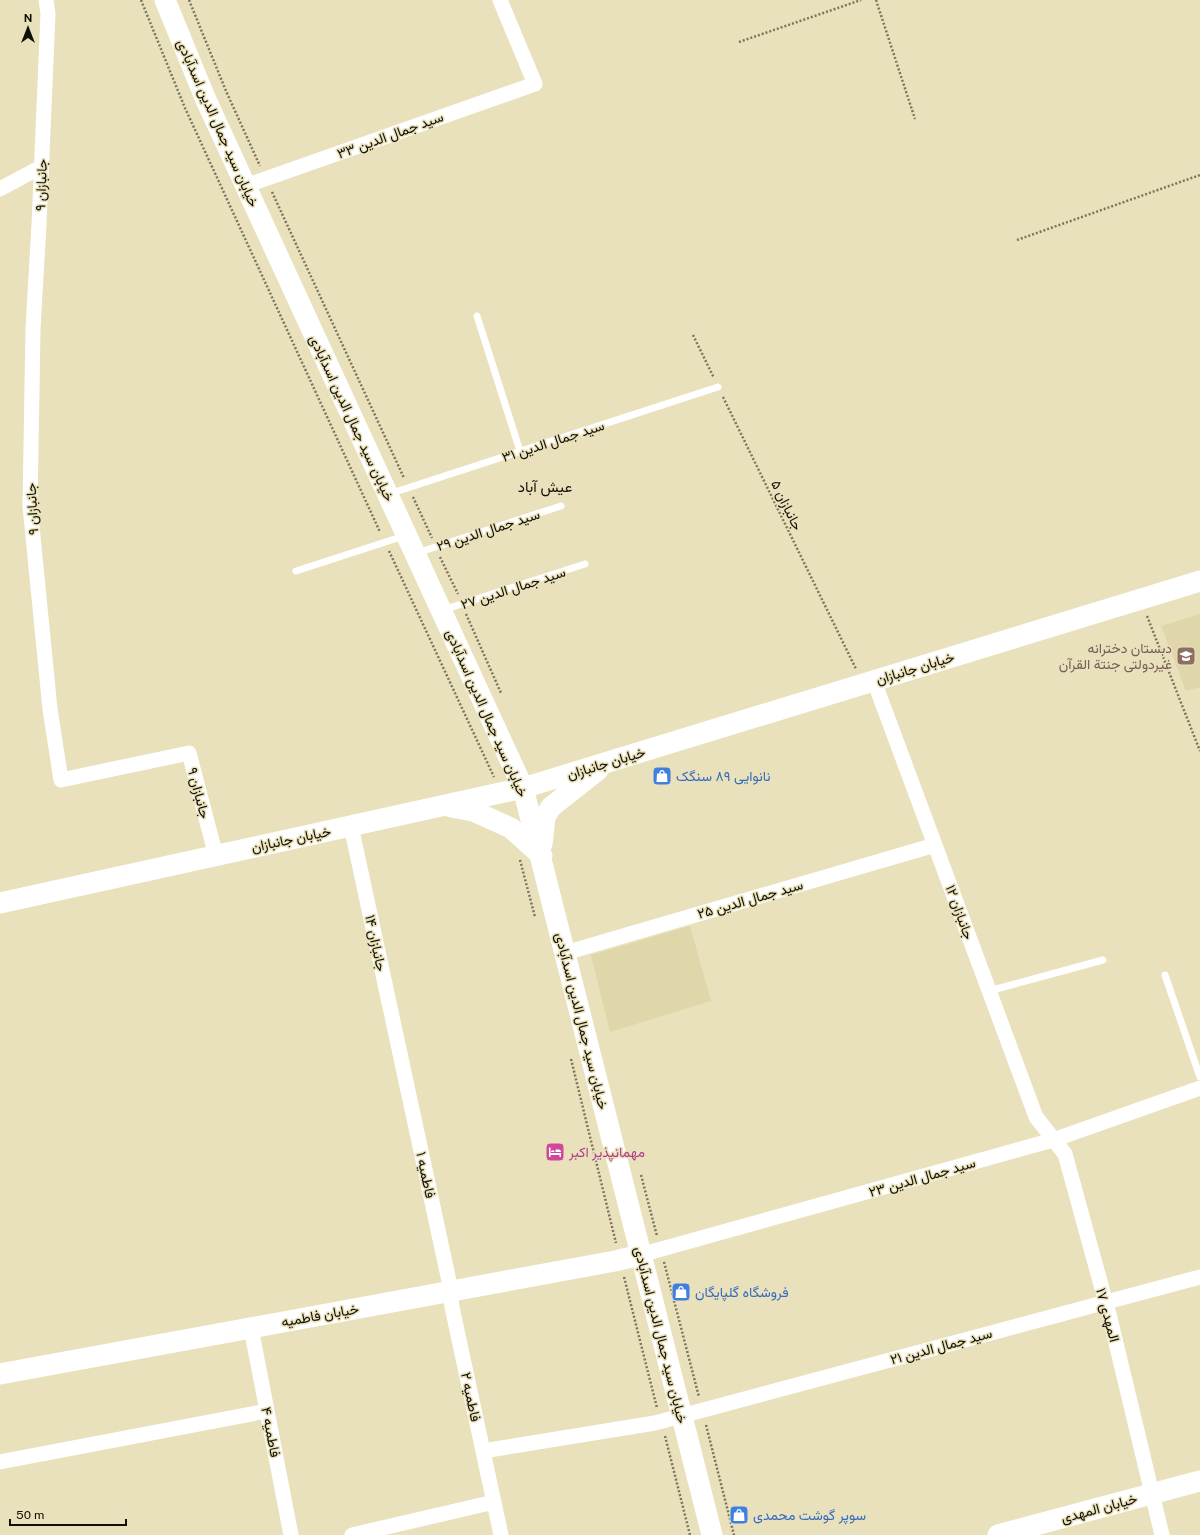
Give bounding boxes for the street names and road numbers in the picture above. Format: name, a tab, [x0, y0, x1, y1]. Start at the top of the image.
street label: خیابان سید جمال الدین اسدآبادی	[172, 37, 262, 210]
street label: سید جمال الدین ۳۳	[335, 108, 446, 164]
street label: جانبازان ۹	[32, 159, 51, 211]
street label: خیابان سید جمال الدین اسدآبادی	[305, 332, 398, 505]
street label: سید جمال الدین ۳۱	[500, 417, 607, 467]
street label: جانبازان ۵	[767, 477, 806, 533]
street label: جانبازان ۹	[23, 482, 42, 536]
street label: سید جمال الدین ۲۹	[434, 506, 542, 556]
street label: سید جمال الدین ۲۷	[459, 564, 568, 614]
street label: خیابان سید جمال الدین اسدآبادی	[441, 627, 531, 800]
street label: خیابان جانبازان	[874, 649, 956, 688]
street label: خیابان جانبازان	[565, 744, 647, 783]
street label: جانبازان ۹	[184, 766, 213, 821]
street label: خیابان جانبازان	[250, 823, 332, 856]
street label: سید جمال الدین ۲۵	[695, 876, 805, 924]
street label: جانبازان ۱۲	[942, 883, 977, 942]
street label: جانبازان ۱۴	[361, 913, 390, 973]
street label: خیابان سید جمال الدین اسدآبادی	[550, 931, 612, 1112]
street label: فاطمیه ۱	[413, 1150, 439, 1200]
street label: سید جمال الدین ۲۳	[867, 1154, 978, 1202]
street label: خیابان سید جمال الدین اسدآبادی	[629, 1245, 691, 1426]
street label: المهدی ۱۷	[1092, 1286, 1123, 1344]
street label: خیابان فاطمیه	[280, 1300, 360, 1331]
street label: سید جمال الدین ۲۱	[888, 1325, 994, 1369]
street label: فاطمیه ۲	[458, 1371, 484, 1423]
street label: فاطمیه ۴	[258, 1405, 284, 1459]
street label: خیابان المهدی	[1059, 1490, 1139, 1527]

